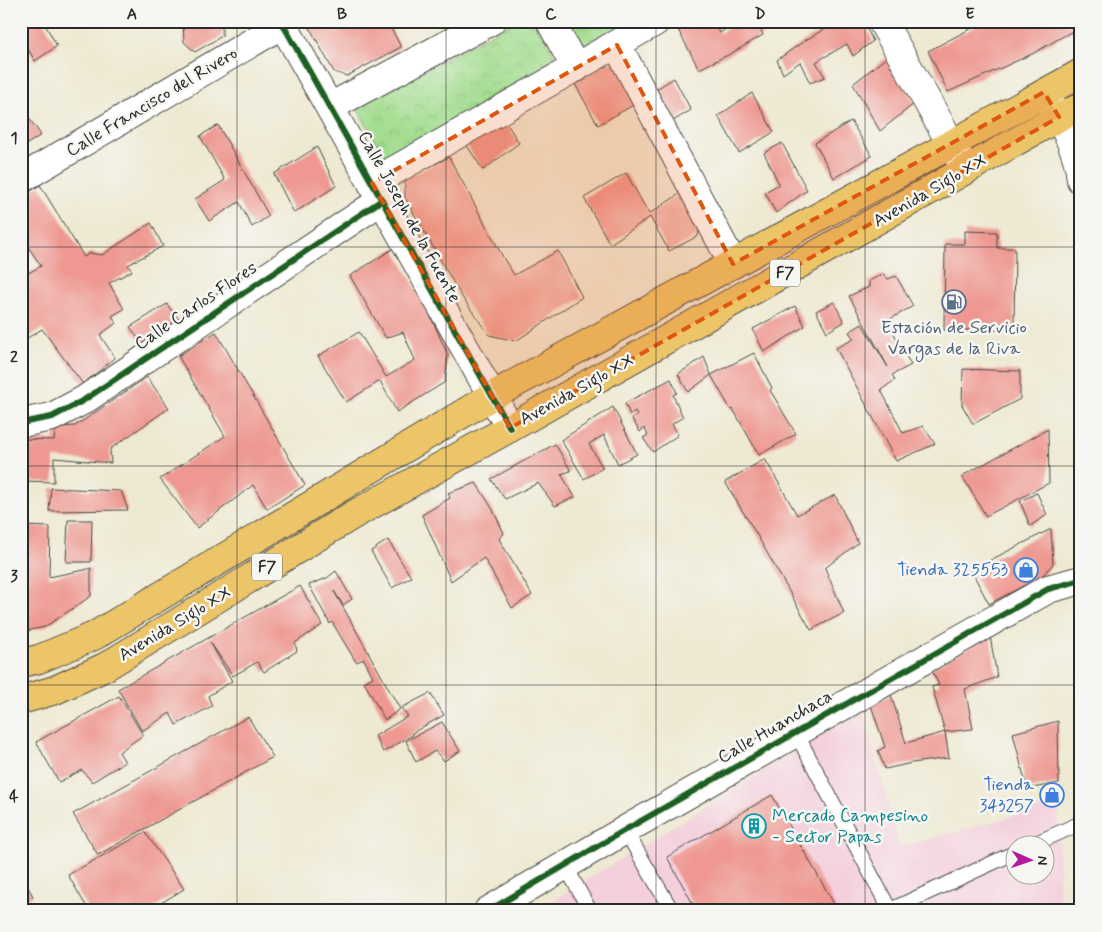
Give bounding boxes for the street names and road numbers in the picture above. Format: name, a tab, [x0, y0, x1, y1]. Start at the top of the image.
street label: Calle Francisco del Rivero	[62, 41, 242, 163]
street label: Calle Joseph de la Fuente	[352, 127, 466, 307]
street label: Avenida Siglo XX	[869, 149, 992, 235]
street label: Calle Carlos Flores	[130, 256, 262, 356]
road number: F7	[770, 260, 800, 286]
street label: Avenida Siglo XX	[515, 349, 640, 433]
road number: F7	[252, 554, 282, 580]
street label: Avenida Siglo XX	[114, 581, 237, 669]
street label: Calle Huanchaca	[713, 685, 837, 769]

